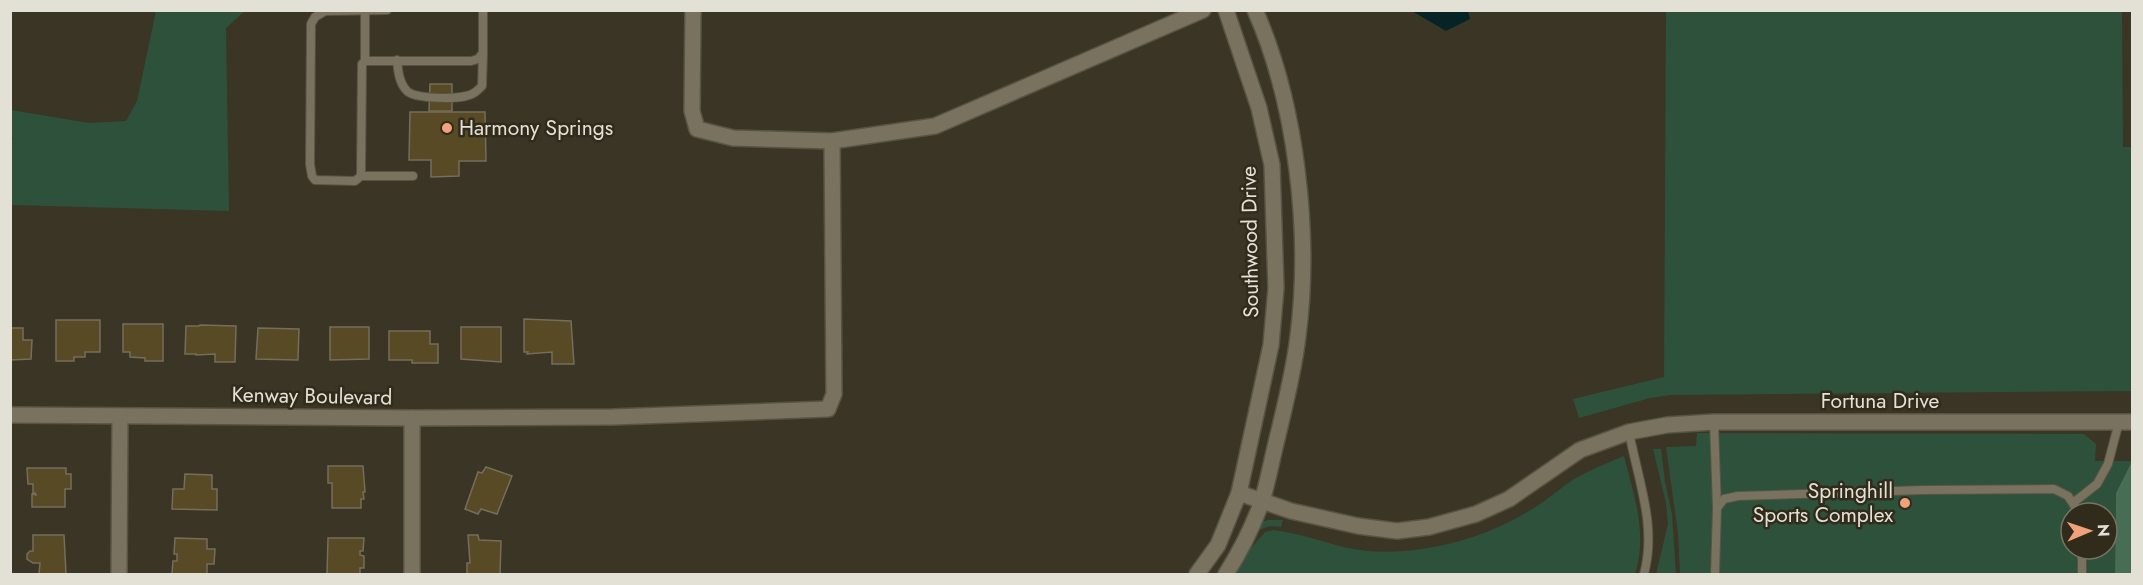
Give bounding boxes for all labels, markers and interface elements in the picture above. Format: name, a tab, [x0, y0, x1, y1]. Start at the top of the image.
place label: Harmony Springs	[459, 113, 613, 143]
marker: Harmony Springs	[440, 121, 454, 135]
street label: Southwood Drive	[1234, 166, 1266, 318]
street label: Kenway Boulevard	[231, 380, 393, 412]
street label: Fortuna Drive	[1821, 386, 1940, 416]
place label: Springhill Sports Complex	[1753, 476, 1893, 530]
marker: Springhill Sports Complex	[1898, 496, 1912, 510]
north arrow	[2059, 501, 2119, 561]
text: N	[2092, 524, 2115, 537]

